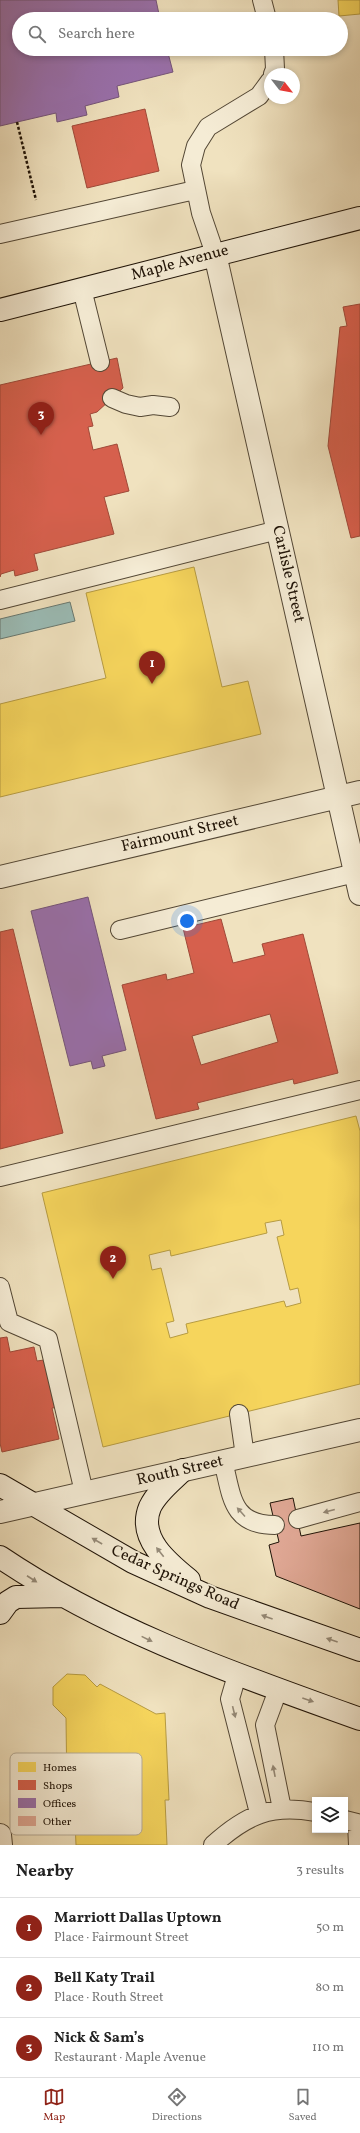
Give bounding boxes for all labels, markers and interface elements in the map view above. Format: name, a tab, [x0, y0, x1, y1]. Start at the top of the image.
search box	[12, 12, 348, 56]
icon: search	[26, 23, 48, 45]
text: Search here	[58, 24, 135, 45]
north arrow	[264, 68, 300, 104]
street label: Maple Avenue	[129, 239, 231, 287]
pin: 3	[28, 402, 54, 435]
street label: Carlisle Street	[266, 523, 310, 625]
pin: 1	[139, 651, 165, 684]
street label: Fairmount Street	[119, 810, 241, 858]
your location	[177, 911, 197, 931]
pin: 2	[100, 1246, 126, 1279]
street label: Routh Street	[134, 1450, 226, 1492]
one-way arrow	[236, 1507, 245, 1517]
one-way arrow	[323, 1508, 335, 1514]
one-way arrow	[91, 1538, 103, 1545]
street label: Cedar Springs Road	[107, 1540, 243, 1616]
one-way arrow	[156, 1547, 165, 1558]
one-way arrow	[26, 1575, 38, 1582]
one-way arrow	[260, 1614, 272, 1620]
one-way arrow	[142, 1636, 153, 1642]
one-way arrow	[325, 1637, 337, 1643]
one-way arrow	[302, 1698, 314, 1704]
one-way arrow	[231, 1707, 237, 1719]
legend	[10, 1753, 142, 1835]
text: Homes	[43, 1761, 77, 1776]
one-way arrow	[271, 1765, 277, 1777]
text: Shops	[43, 1779, 73, 1794]
text: Offices	[43, 1797, 77, 1812]
map controls	[312, 1797, 348, 1833]
button: layers	[312, 1797, 348, 1833]
text: Other	[43, 1815, 72, 1830]
text: Nearby	[16, 1860, 74, 1883]
text: 3 results	[296, 1862, 344, 1880]
text: Marriott Dallas Uptown	[54, 1908, 222, 1929]
text: 1	[26, 1919, 32, 1937]
text: 50 m	[316, 1919, 344, 1937]
text: Place · Fairmount Street	[54, 1929, 189, 1947]
text: Bell Katy Trail	[54, 1968, 155, 1989]
text: 2	[26, 1979, 32, 1997]
text: 80 m	[315, 1979, 344, 1997]
text: Place · Routh Street	[54, 1989, 164, 2007]
text: Nick & Sam’s	[54, 2028, 144, 2049]
text: 3	[26, 2039, 32, 2057]
text: 110 m	[312, 2039, 344, 2057]
text: Restaurant · Maple Avenue	[54, 2049, 206, 2067]
tab: Map	[43, 2086, 65, 2125]
tab: Directions	[152, 2086, 202, 2125]
tab: Saved	[288, 2086, 317, 2125]

